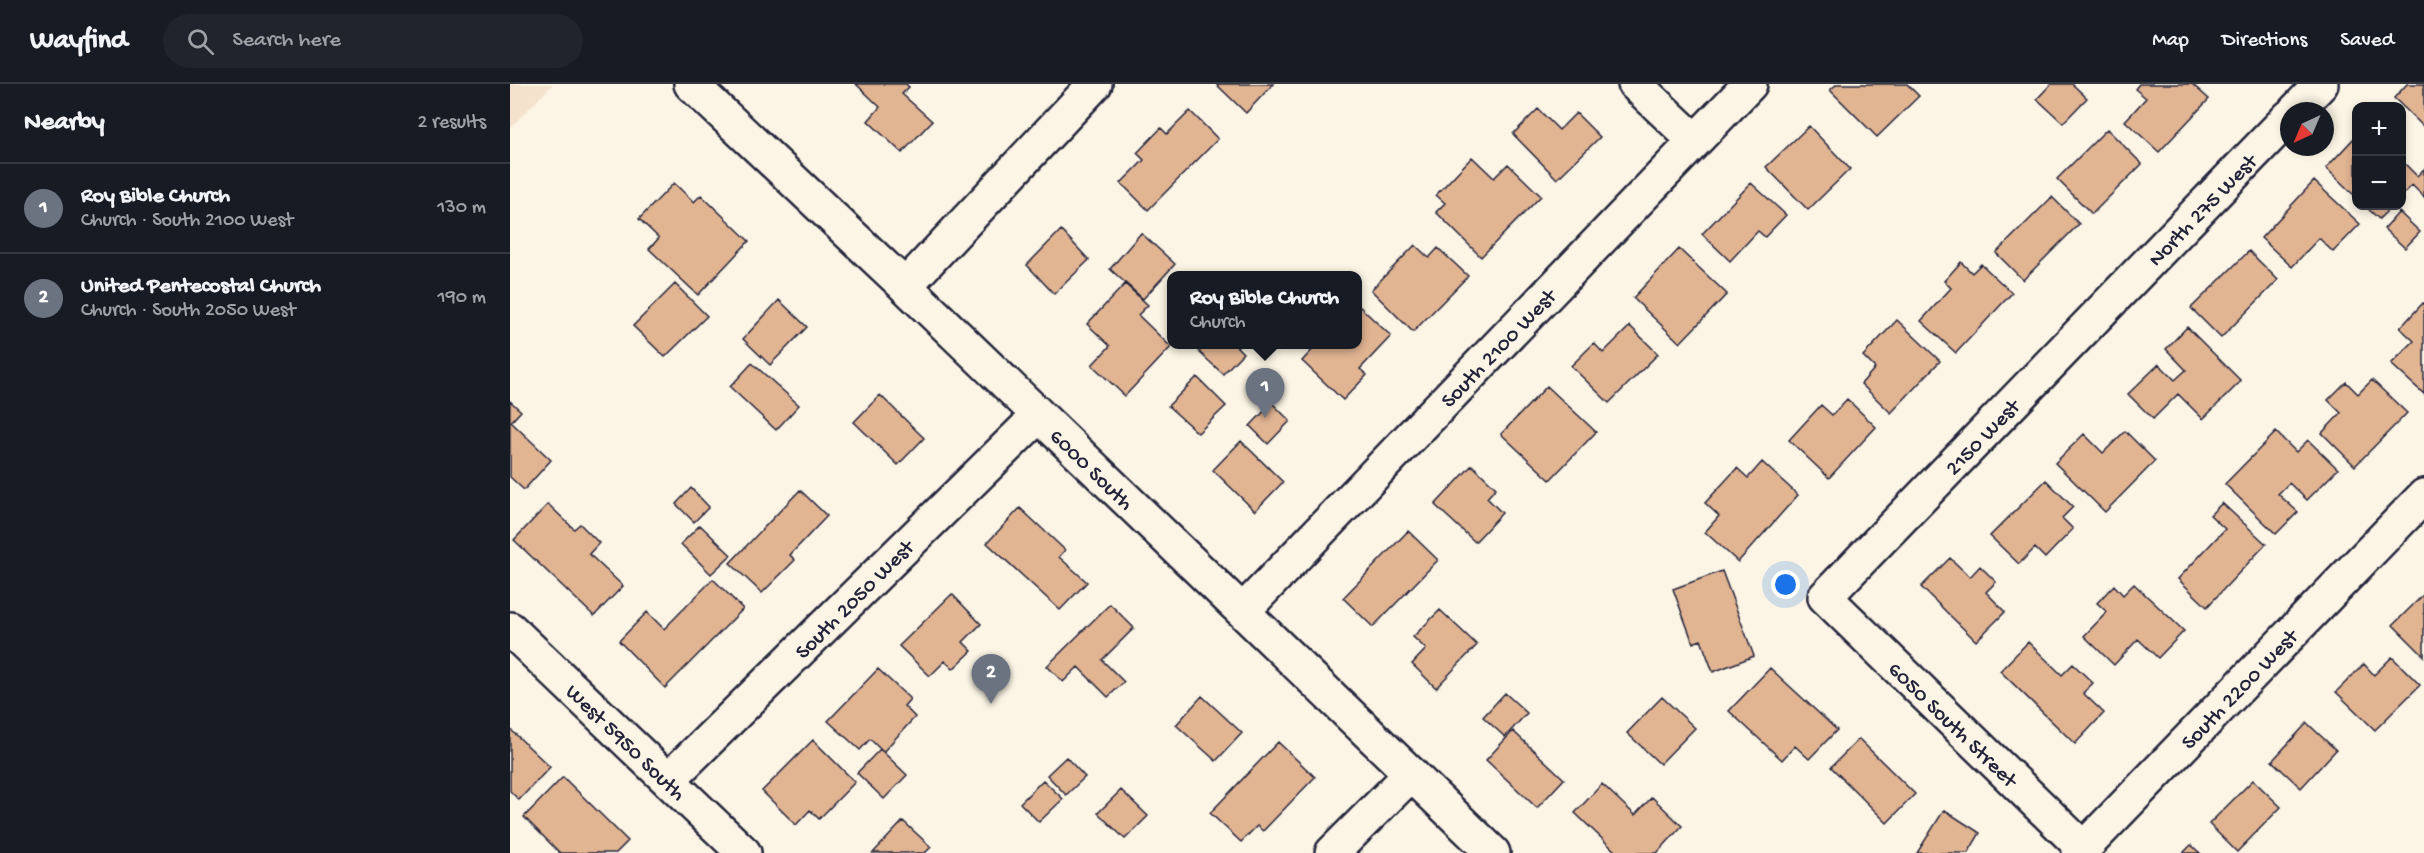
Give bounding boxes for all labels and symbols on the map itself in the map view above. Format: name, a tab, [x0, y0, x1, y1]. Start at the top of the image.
north arrow	[2280, 102, 2334, 156]
street label: North 275 West	[2144, 149, 2265, 273]
street label: South 2100 West	[1437, 284, 1564, 415]
pin: 1	[1246, 368, 1284, 418]
street label: 2150 West	[1941, 394, 2028, 482]
street label: 6000 South	[1043, 425, 1138, 517]
street label: South 2050 West	[791, 534, 922, 666]
your location	[1771, 570, 1800, 599]
street label: South 2200 West	[2177, 624, 2306, 756]
pin: 2	[972, 654, 1010, 704]
street label: 6050 South Street	[1881, 658, 2023, 796]
street label: West 5950 South	[559, 680, 690, 808]

